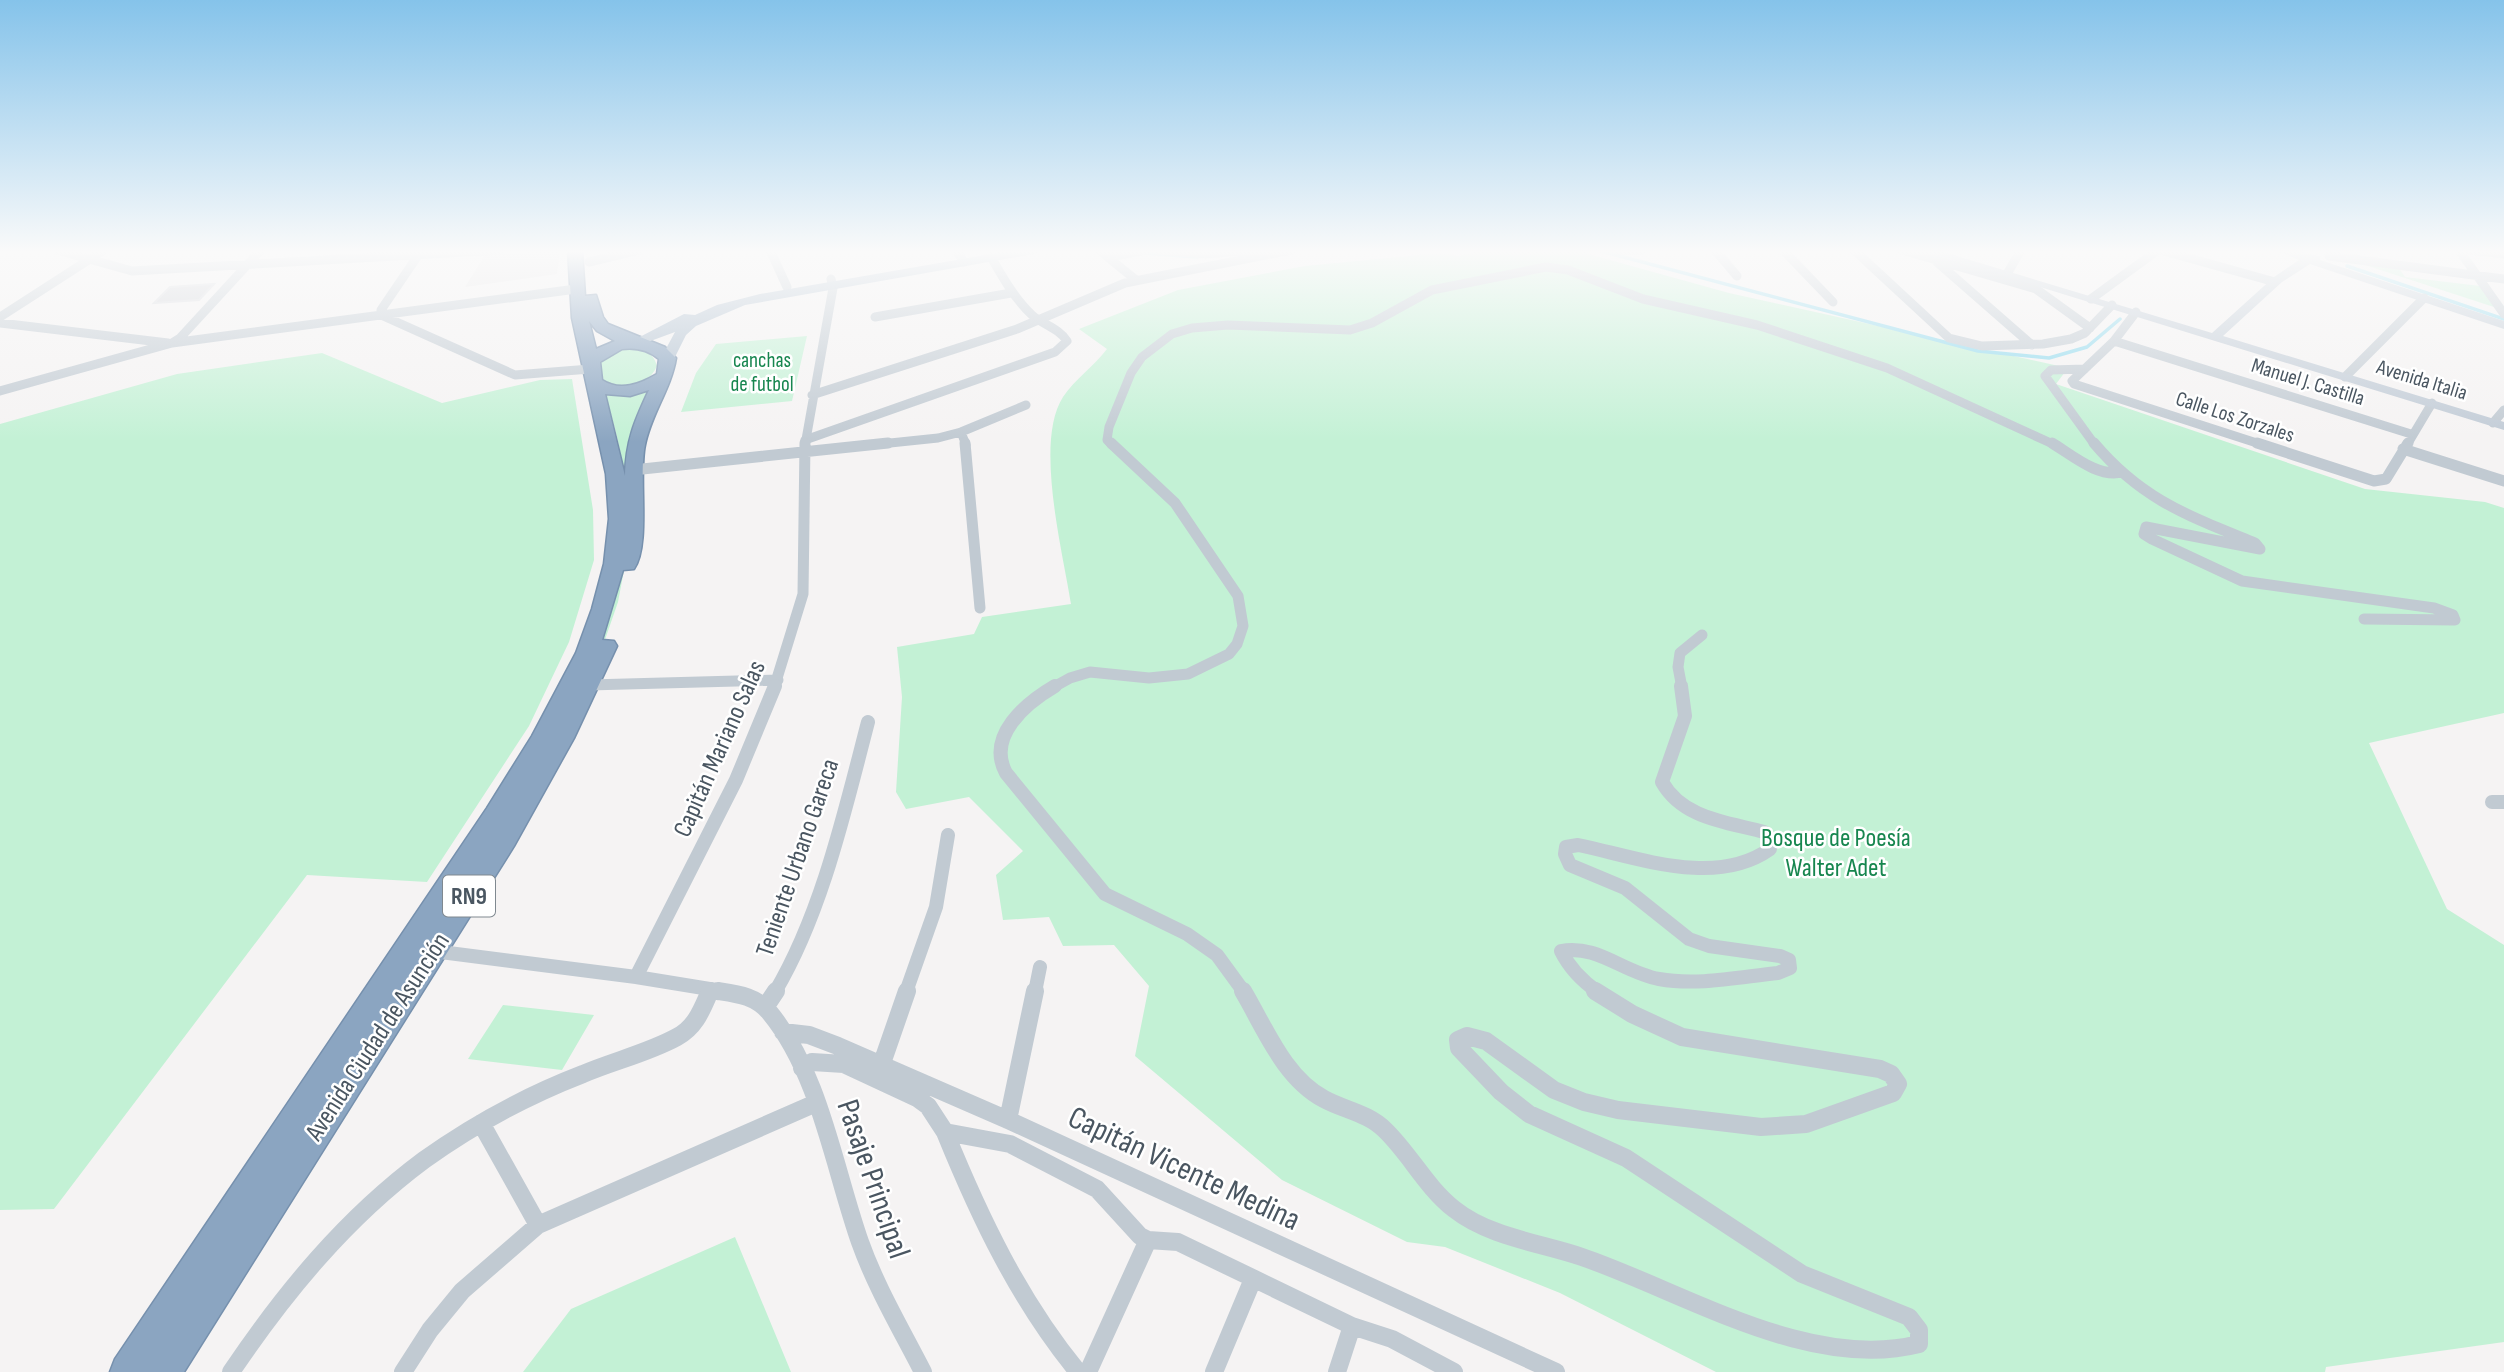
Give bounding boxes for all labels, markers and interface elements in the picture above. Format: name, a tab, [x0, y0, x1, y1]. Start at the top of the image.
park label: canchas de futbol	[730, 348, 794, 397]
street label: Manuel J. Castilla	[2248, 353, 2368, 411]
street label: Avenida Italia	[2373, 354, 2470, 406]
street label: Calle Los Zorzales	[2173, 386, 2297, 448]
street label: Capitán Mariano Salas	[667, 656, 773, 842]
street label: Teniente Urbano Gareca	[750, 755, 846, 961]
park label: Bosque de Poesía Walter Adet	[1761, 823, 1911, 884]
road number: RN9	[443, 876, 495, 916]
street label: Avenida Ciudad de Asunción	[299, 927, 457, 1147]
street label: Pasaje Principal	[828, 1094, 918, 1264]
street label: Capitán Vicente Medina	[1062, 1098, 1306, 1240]

